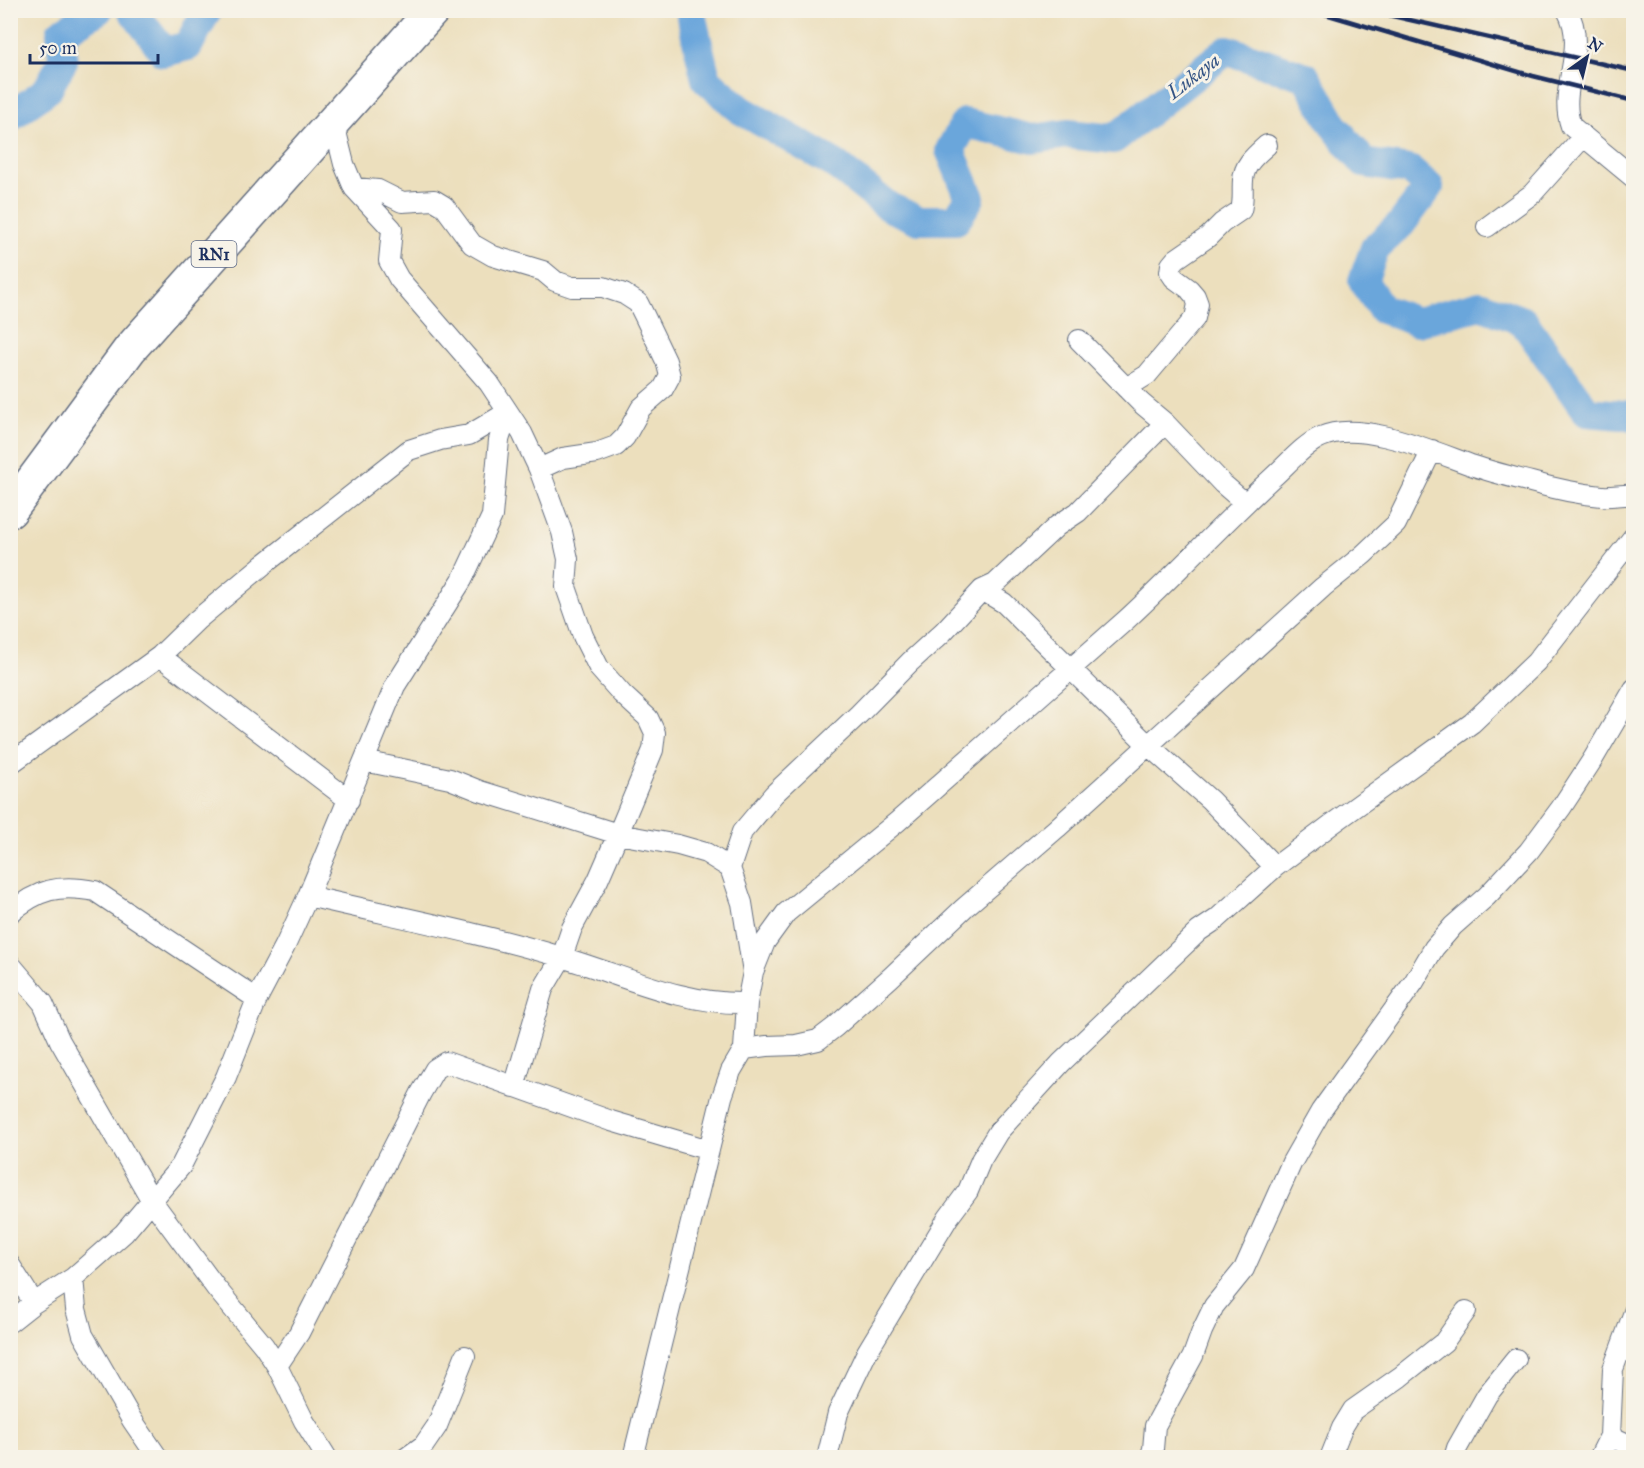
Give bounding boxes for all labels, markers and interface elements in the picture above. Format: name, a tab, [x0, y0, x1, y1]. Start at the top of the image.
scale bar	[30, 27, 158, 65]
north arrow	[1557, 27, 1617, 87]
text: N	[1584, 33, 1606, 57]
text: 50 m	[39, 37, 77, 59]
water label: Lukaya	[1161, 48, 1224, 105]
road number: RN1	[192, 241, 236, 267]

